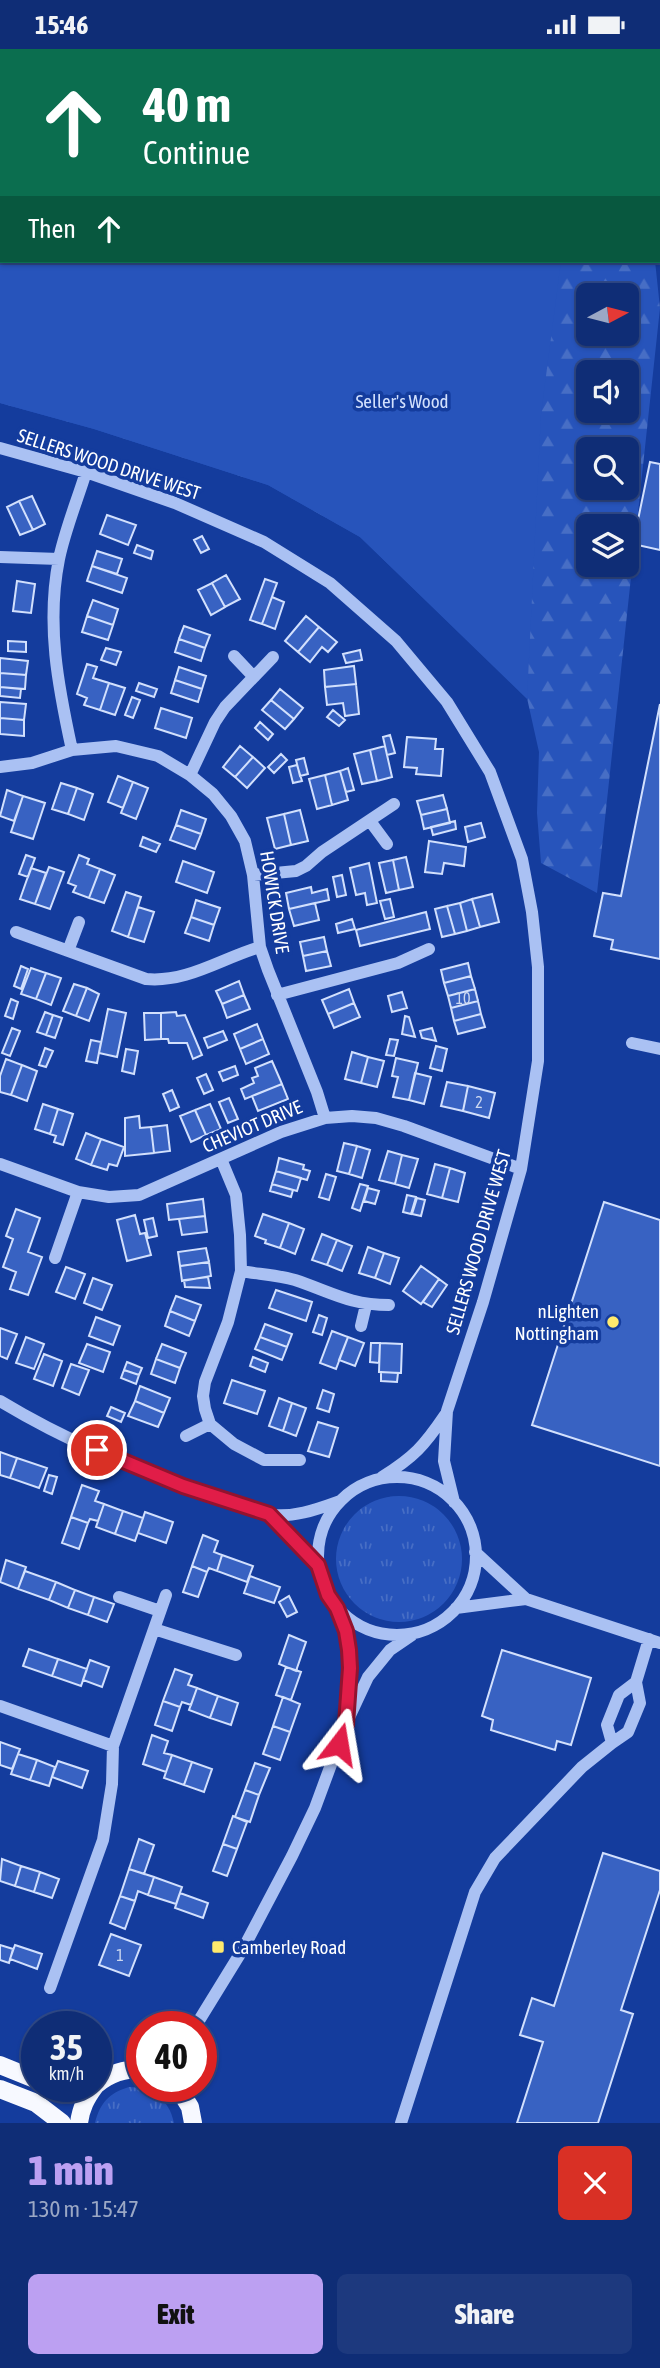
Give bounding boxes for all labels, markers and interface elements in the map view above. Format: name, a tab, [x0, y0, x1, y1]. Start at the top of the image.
text: 15:46	[35, 10, 89, 40]
text: 40 m	[143, 76, 231, 132]
icon: ahead	[28, 77, 119, 168]
text: Continue	[143, 134, 250, 171]
icon: ahead	[90, 210, 128, 248]
text: Then	[28, 214, 76, 244]
north arrow	[576, 283, 639, 347]
map controls	[576, 283, 639, 577]
button: sound	[576, 360, 639, 423]
park label: Seller's Wood	[355, 390, 449, 412]
street label: SELLERS WOOD DRIVE WEST	[15, 424, 204, 504]
button: search	[576, 437, 639, 500]
button: layers	[576, 514, 639, 577]
street label: HOWICK DRIVE	[256, 849, 294, 955]
house number: 10	[455, 989, 471, 1007]
house number: 2	[475, 1093, 483, 1111]
street label: CHEVIOT DRIVE	[199, 1095, 305, 1157]
street label: SELLERS WOOD DRIVE WEST	[441, 1146, 515, 1337]
place label: nLighten Nottingham	[514, 1300, 599, 1344]
marker: nLighten Nottingham	[605, 1314, 621, 1330]
pin	[67, 1420, 127, 1480]
icon: arrive	[78, 1431, 116, 1469]
position arrow	[302, 1707, 376, 1781]
place label: Camberley Road	[232, 1936, 346, 1958]
marker: Camberley Road	[210, 1939, 226, 1955]
house number: 1	[116, 1946, 124, 1964]
speed limit sign: 40	[126, 2011, 217, 2102]
text: 35	[50, 2027, 83, 2067]
text: km/h	[49, 2063, 84, 2084]
text: 1 min	[28, 2146, 114, 2194]
button: close	[558, 2146, 632, 2220]
text: 130 m · 15:47	[28, 2196, 139, 2222]
button: Exit	[28, 2274, 323, 2354]
button: Share	[337, 2274, 632, 2354]

